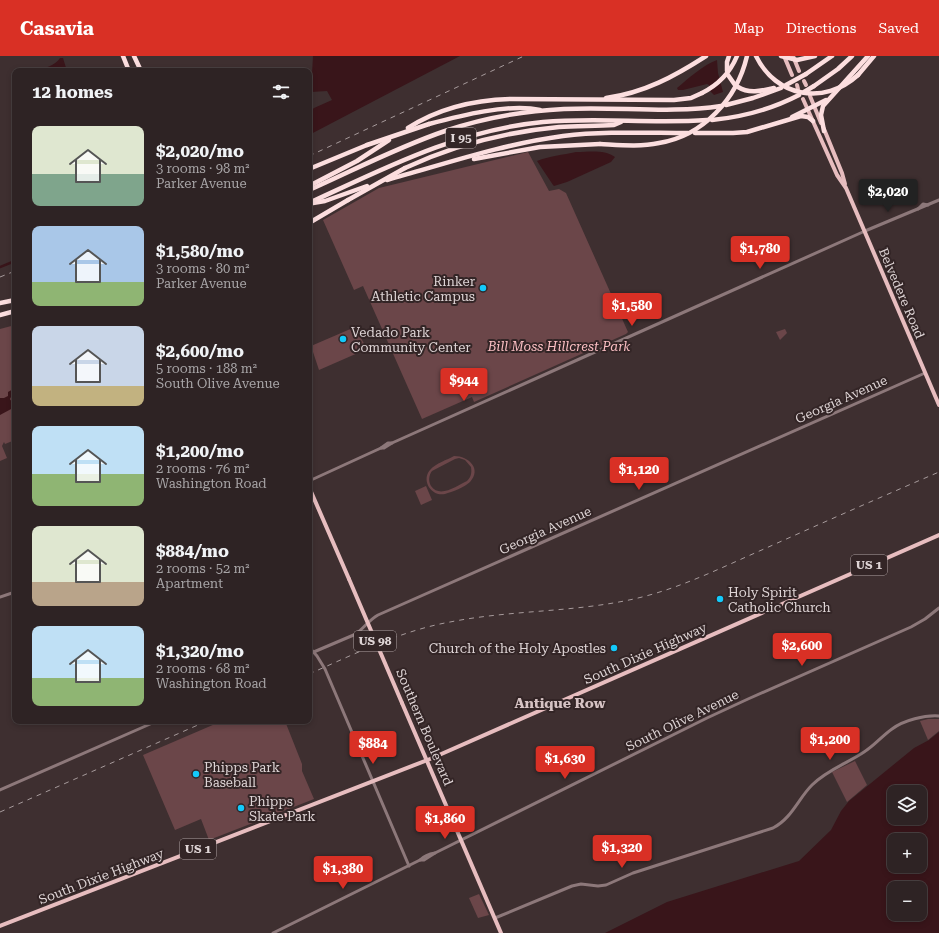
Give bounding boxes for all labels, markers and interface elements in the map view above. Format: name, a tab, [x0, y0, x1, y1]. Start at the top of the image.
text: Casavia	[20, 17, 94, 40]
text: Map	[734, 20, 764, 36]
text: Directions	[786, 20, 856, 36]
text: Saved	[878, 20, 919, 36]
icon: filters	[270, 81, 292, 103]
text: 12 homes	[32, 82, 113, 102]
road number: I 95	[446, 128, 476, 148]
text: $2,020/mo	[156, 141, 244, 161]
icon: home	[64, 142, 112, 190]
text: 3 rooms · 98 m²	[156, 161, 250, 176]
text: Parker Avenue	[156, 176, 247, 191]
pin: $2,020	[855, 179, 921, 213]
text: $2,020	[868, 184, 908, 199]
pin: $1,780	[727, 236, 793, 270]
text: $1,580/mo	[156, 241, 244, 261]
text: $1,780	[740, 241, 780, 256]
icon: home	[64, 242, 112, 290]
street label: Belvedere Road	[876, 245, 928, 342]
text: 3 rooms · 80 m²	[156, 261, 250, 276]
place label: Rinker Athletic Campus	[371, 274, 476, 304]
text: Parker Avenue	[156, 276, 247, 291]
marker: Rinker Athletic Campus	[478, 283, 488, 293]
pin: $1,580	[599, 293, 665, 327]
text: $1,580	[612, 298, 652, 313]
place label: Vedado Park Community Center	[351, 325, 471, 355]
marker: Vedado Park Community Center	[338, 334, 348, 344]
park label: Bill Moss Hillcrest Park	[487, 339, 631, 354]
text: $2,600/mo	[156, 341, 244, 361]
icon: home	[64, 342, 112, 390]
text: 5 rooms · 188 m²	[156, 361, 257, 376]
pin: $944	[440, 368, 488, 402]
street label: Georgia Avenue	[793, 372, 890, 426]
text: $944	[449, 373, 479, 388]
text: South Olive Avenue	[156, 376, 280, 391]
text: $1,200/mo	[156, 441, 244, 461]
icon: home	[64, 442, 112, 490]
pin: $1,120	[606, 457, 672, 491]
text: 2 rooms · 76 m²	[156, 461, 250, 476]
text: $1,120	[619, 462, 659, 477]
text: Washington Road	[156, 476, 267, 491]
street label: Georgia Avenue	[497, 503, 594, 557]
text: $884/mo	[156, 541, 229, 561]
icon: home	[64, 542, 112, 590]
road number: US 1	[851, 555, 887, 575]
text: 2 rooms · 52 m²	[156, 561, 250, 576]
text: Apartment	[156, 576, 223, 591]
place label: Holy Spirit Catholic Church	[728, 585, 831, 615]
marker: Holy Spirit Catholic Church	[715, 594, 725, 604]
street label: South Dixie Highway	[581, 619, 709, 687]
road number: US 98	[354, 631, 396, 651]
pin: $2,600	[769, 633, 835, 667]
text: $2,600	[782, 638, 822, 653]
text: $1,320/mo	[156, 641, 244, 661]
place label: Church of the Holy Apostles	[429, 641, 606, 656]
icon: home	[64, 642, 112, 690]
marker: Church of the Holy Apostles	[609, 643, 619, 653]
text: 2 rooms · 68 m²	[156, 661, 250, 676]
street label: Southern Boulevard	[393, 666, 456, 789]
text: Washington Road	[156, 676, 267, 691]
street label: South Olive Avenue	[623, 687, 741, 754]
district label: Antique Row	[514, 695, 606, 711]
pin: $1,200	[797, 727, 863, 761]
pin: $884	[349, 731, 397, 765]
text: $1,200	[810, 732, 850, 747]
text: $884	[358, 736, 388, 751]
pin: $1,630	[532, 746, 598, 780]
text: $1,630	[545, 751, 585, 766]
place label: Phipps Park Baseball	[204, 760, 280, 790]
marker: Phipps Park Baseball	[191, 769, 201, 779]
map controls	[887, 785, 927, 921]
button: layers	[887, 785, 927, 825]
place label: Phipps Skate Park	[249, 794, 316, 824]
marker: Phipps Skate Park	[236, 803, 246, 813]
pin: $1,860	[412, 806, 478, 840]
text: $1,860	[425, 811, 465, 826]
button: +	[887, 833, 927, 873]
pin: $1,320	[589, 835, 655, 869]
road number: US 1	[180, 839, 216, 859]
text: $1,320	[602, 840, 642, 855]
street label: South Dixie Highway	[36, 846, 166, 907]
pin: $1,380	[310, 856, 376, 890]
text: $1,380	[323, 861, 363, 876]
button: −	[887, 881, 927, 921]

